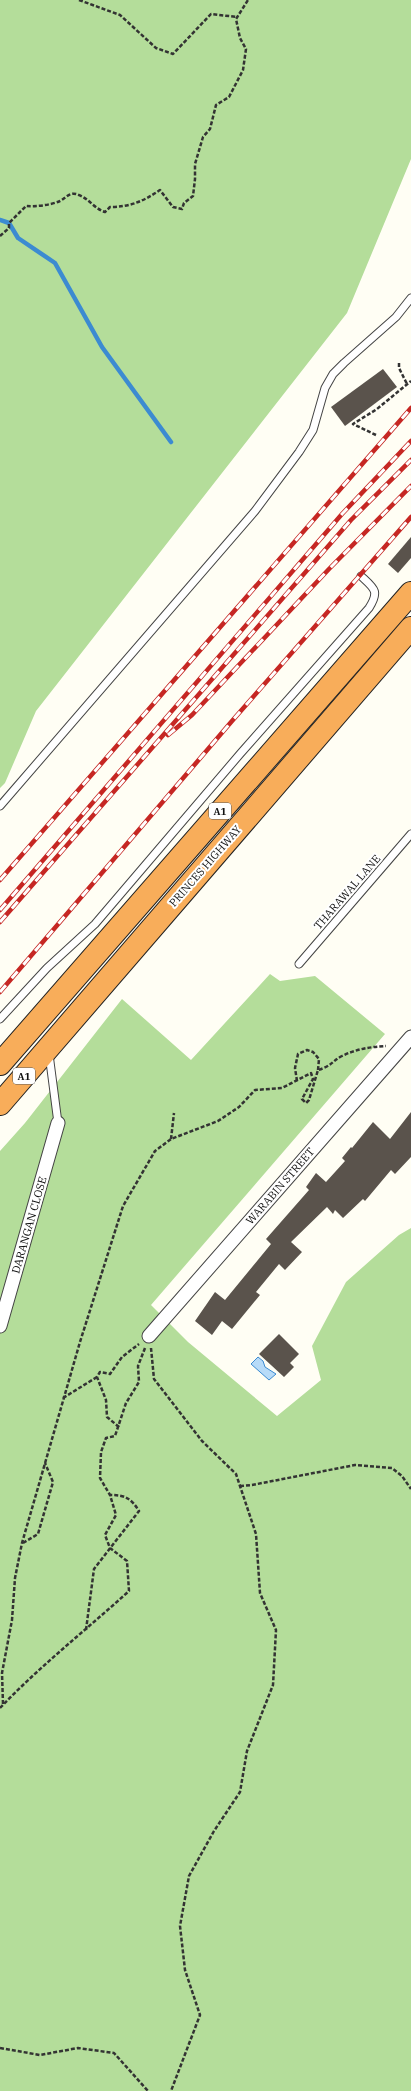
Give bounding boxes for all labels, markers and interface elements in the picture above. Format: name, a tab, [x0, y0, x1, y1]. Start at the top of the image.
road number: A1	[209, 803, 231, 819]
street label: PRINCES HIGHWAY	[166, 822, 244, 909]
street label: THARAWAL LANE	[311, 852, 383, 932]
road number: A1	[13, 1068, 35, 1084]
street label: WARABIN STREET	[243, 1145, 317, 1227]
street label: DARANGAN CLOSE	[8, 1175, 50, 1275]

